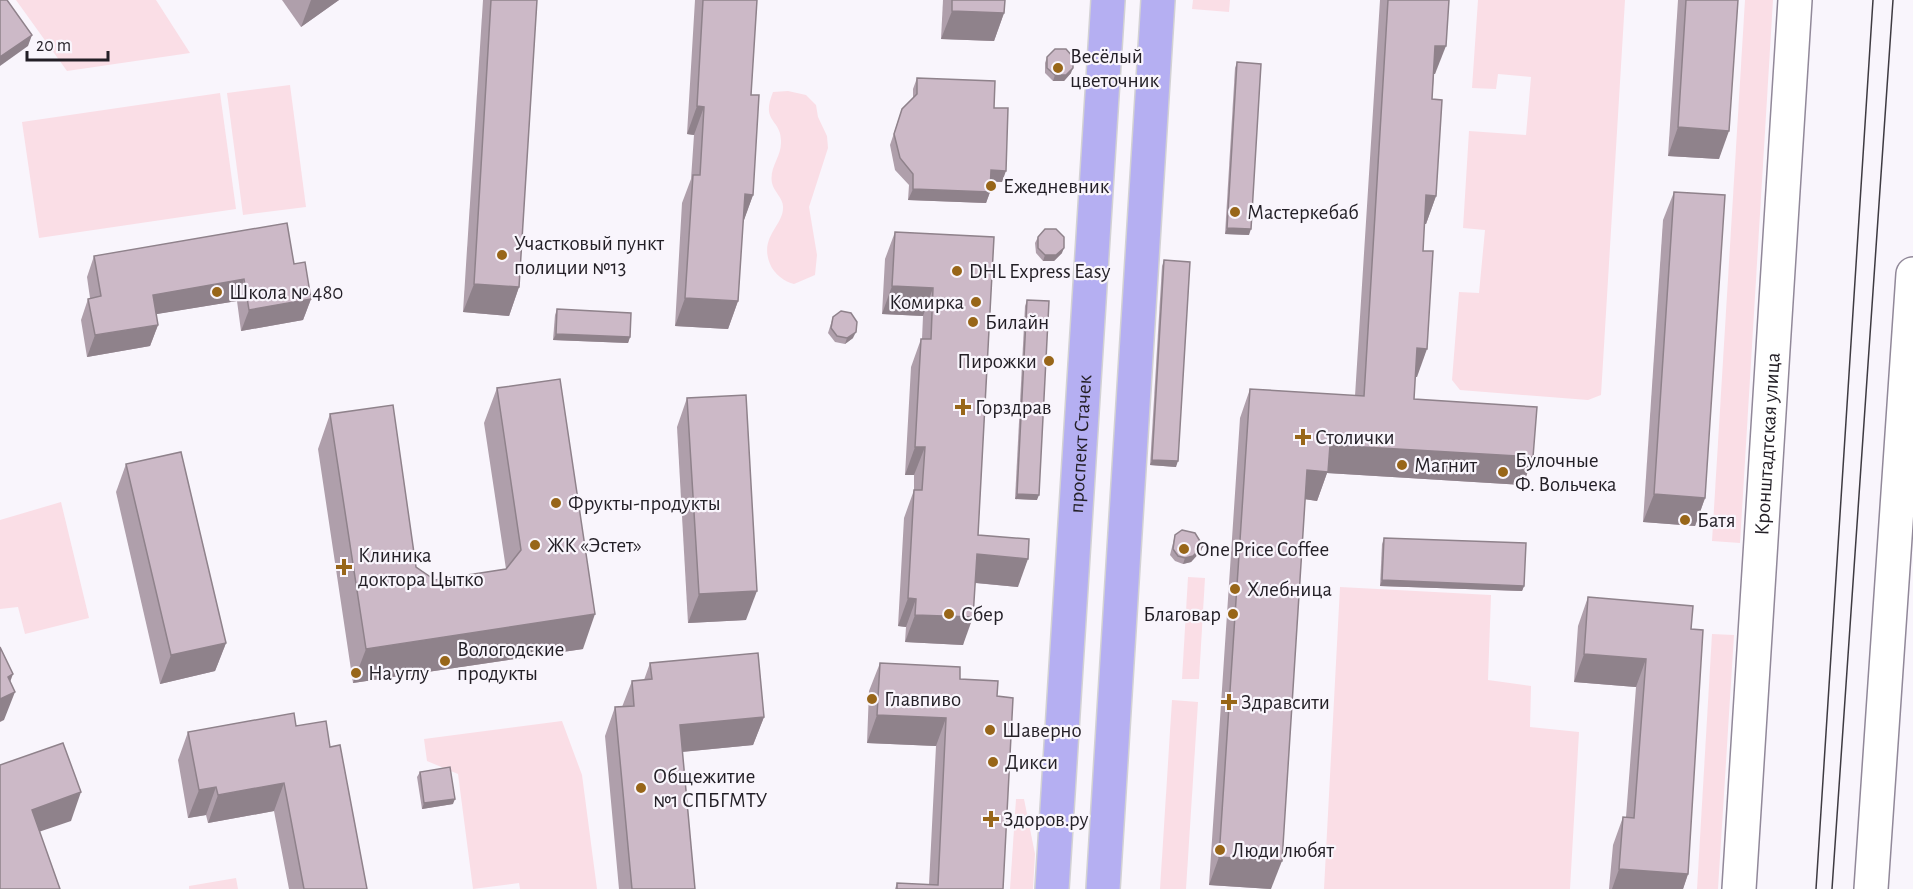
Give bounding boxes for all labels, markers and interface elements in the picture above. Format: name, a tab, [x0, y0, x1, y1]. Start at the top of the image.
scale bar	[27, 24, 108, 62]
text: 20 m	[36, 37, 71, 55]
place label: Весёлый цветочник	[1070, 46, 1160, 91]
marker: Весёлый цветочник	[1051, 61, 1065, 75]
place label: Ежедневник	[1003, 176, 1110, 197]
marker: Ежедневник	[984, 179, 998, 193]
place label: Мастеркебаб	[1247, 202, 1359, 223]
marker: Мастеркебаб	[1228, 205, 1242, 219]
place label: Участковый пункт полиции №13	[514, 233, 665, 278]
marker: Участковый пункт полиции №13	[495, 248, 509, 262]
place label: DHL Express Easy	[969, 261, 1110, 282]
marker: DHL Express Easy	[950, 264, 964, 278]
place label: Школа № 480	[229, 282, 343, 303]
marker: Школа № 480	[210, 285, 224, 299]
place label: Комирка	[889, 292, 964, 313]
marker: Комирка	[969, 295, 983, 309]
place label: Билайн	[985, 312, 1049, 333]
marker: Билайн	[966, 315, 980, 329]
place label: Пирожки	[957, 351, 1037, 372]
street label: Кронштадтская улица	[1751, 351, 1784, 536]
marker: Пирожки	[1042, 354, 1056, 368]
street label: проспект Стачек	[1066, 374, 1095, 514]
place label: Горздрав	[975, 397, 1052, 418]
marker: Горздрав	[956, 400, 970, 414]
place label: Столички	[1315, 427, 1395, 448]
marker: Столички	[1296, 430, 1310, 444]
place label: Булочные Ф. Вольчека	[1515, 450, 1617, 495]
place label: Магнит	[1414, 455, 1478, 476]
marker: Магнит	[1395, 458, 1409, 472]
marker: Булочные Ф. Вольчека	[1496, 465, 1510, 479]
place label: Фрукты-продукты	[568, 493, 721, 514]
marker: Фрукты-продукты	[549, 496, 563, 510]
place label: Батя	[1697, 510, 1735, 531]
marker: Батя	[1678, 513, 1692, 527]
place label: ЖК «Эстет»	[547, 535, 642, 556]
marker: ЖК «Эстет»	[528, 538, 542, 552]
place label: One Price Coffee	[1196, 539, 1329, 560]
marker: One Price Coffee	[1177, 542, 1191, 556]
place label: Клиника доктора Цытко	[358, 545, 484, 590]
marker: Клиника доктора Цытко	[335, 558, 353, 576]
place label: Хлебница	[1247, 579, 1333, 600]
marker: Хлебница	[1228, 582, 1242, 596]
place label: Сбер	[961, 604, 1004, 625]
place label: Благовар	[1143, 604, 1221, 625]
marker: Сбер	[942, 607, 956, 621]
marker: Благовар	[1226, 607, 1240, 621]
place label: Вологодские продукты	[457, 639, 564, 684]
marker: Вологодские продукты	[438, 654, 452, 668]
place label: На углу	[368, 663, 429, 684]
marker: На углу	[349, 666, 363, 680]
place label: Главпиво	[884, 689, 961, 710]
marker: Главпиво	[865, 692, 879, 706]
place label: Здравсити	[1241, 692, 1330, 713]
marker: Здравсити	[1222, 695, 1236, 709]
place label: Шаверно	[1002, 720, 1082, 741]
marker: Шаверно	[983, 723, 997, 737]
place label: Дикси	[1005, 752, 1058, 773]
marker: Дикси	[986, 755, 1000, 769]
place label: Общежитие №1 СПБГМТУ	[653, 766, 768, 811]
marker: Общежитие №1 СПБГМТУ	[634, 781, 648, 795]
place label: Здоров.ру	[1003, 809, 1088, 830]
marker: Здоров.ру	[984, 812, 998, 826]
place label: Люди любят	[1232, 840, 1334, 861]
marker: Люди любят	[1213, 843, 1227, 857]

